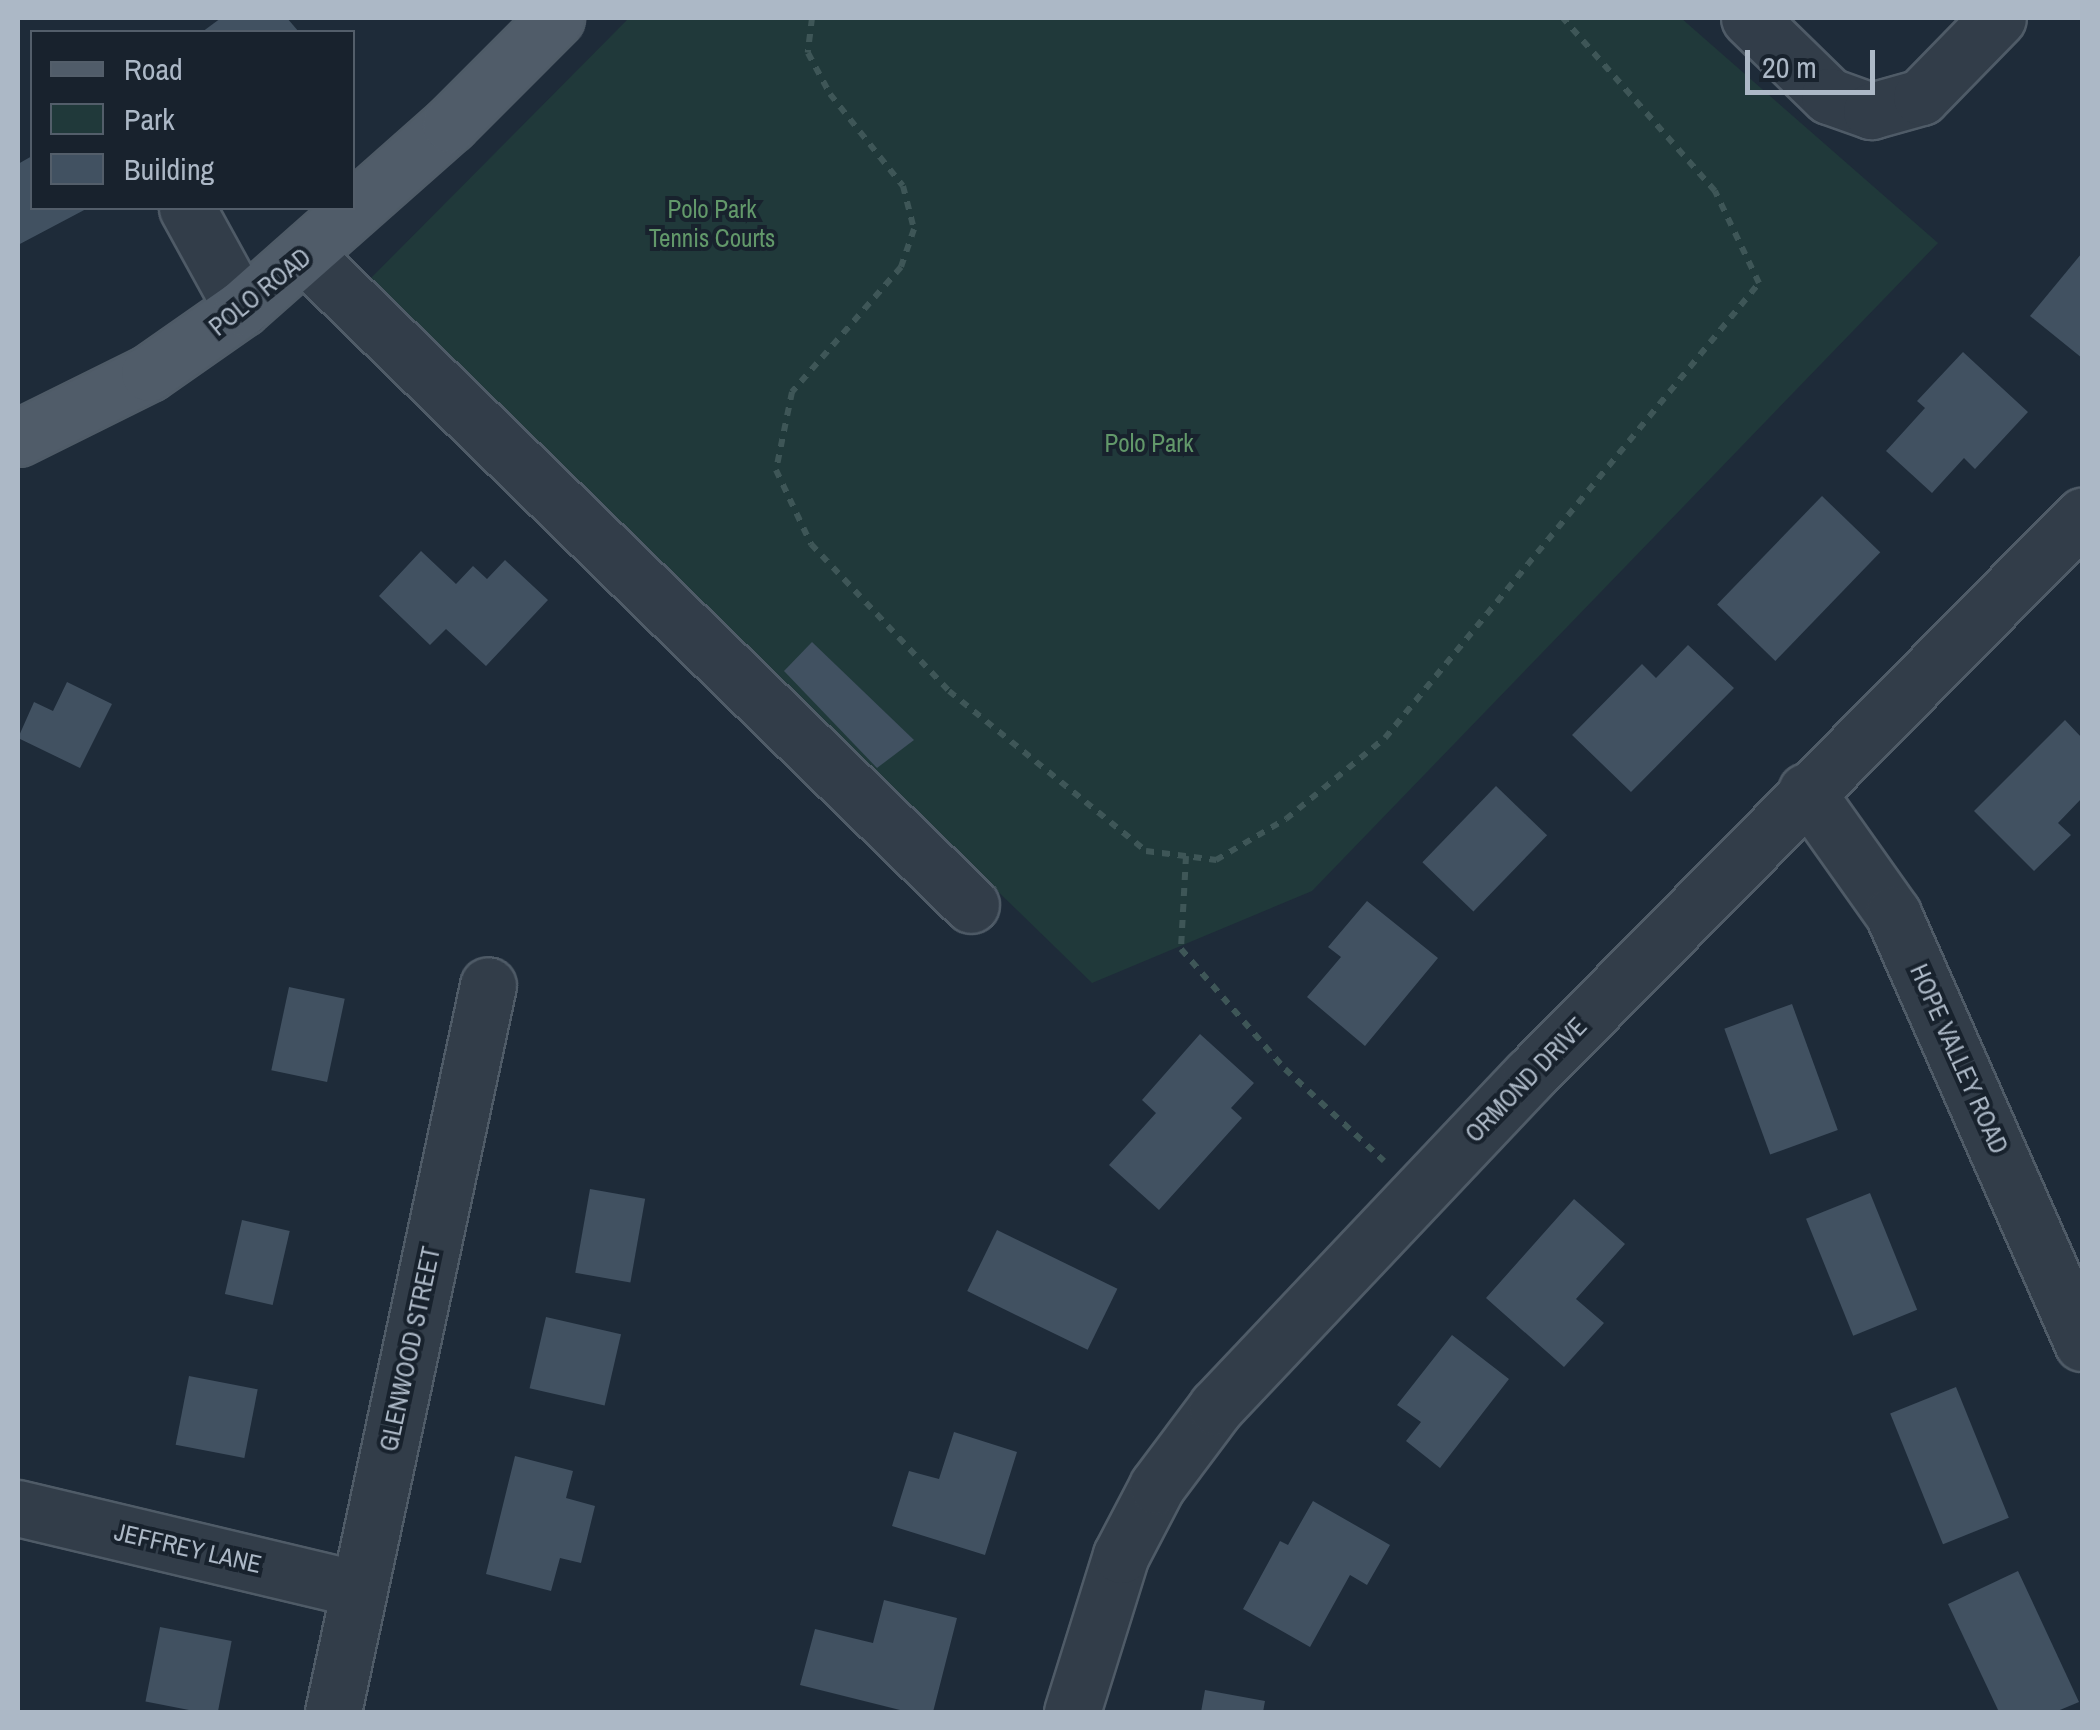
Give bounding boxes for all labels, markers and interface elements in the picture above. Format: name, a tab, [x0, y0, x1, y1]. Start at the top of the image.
legend	[30, 30, 355, 210]
scale bar	[1750, 30, 1880, 92]
text: 20 m	[1762, 47, 1817, 87]
text: Road	[124, 49, 183, 89]
text: Park	[124, 99, 175, 139]
text: Building	[124, 149, 214, 189]
park label: Polo Park Tennis Courts	[649, 195, 775, 254]
street label: POLO ROAD	[203, 242, 317, 342]
park label: Polo Park	[1105, 428, 1193, 458]
street label: HOPE VALLEY ROAD	[1904, 959, 2014, 1159]
street label: ORMOND DRIVE	[1459, 1011, 1593, 1149]
street label: GLENWOOD STREET	[374, 1244, 446, 1454]
street label: JEFFREY LANE	[111, 1516, 265, 1580]

